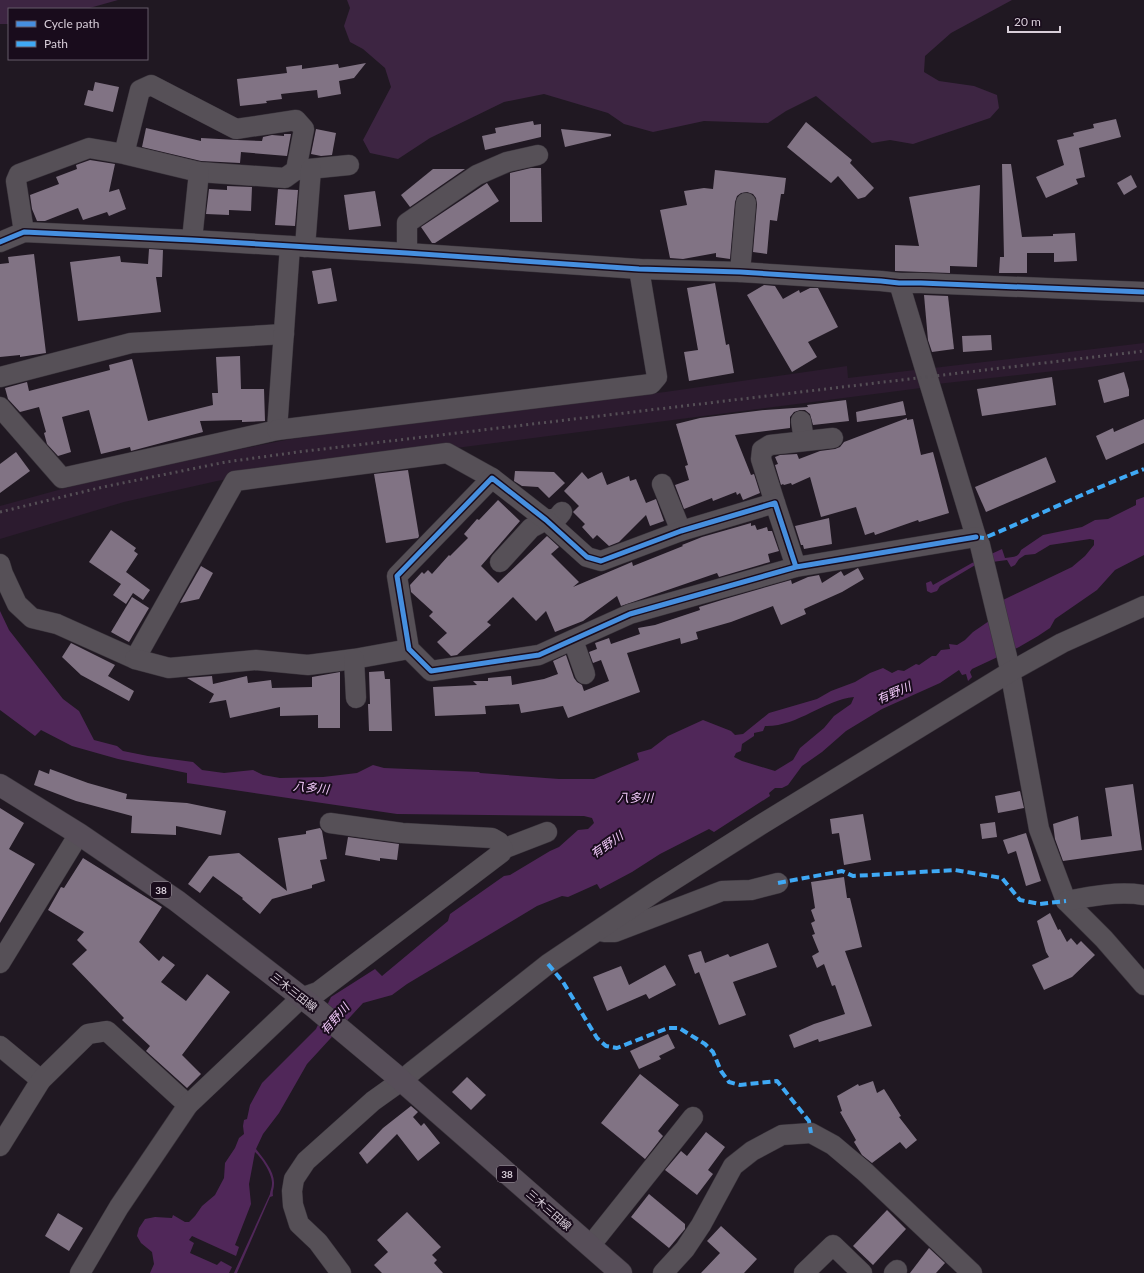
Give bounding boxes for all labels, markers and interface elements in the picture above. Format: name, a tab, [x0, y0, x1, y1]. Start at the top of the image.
legend	[8, 8, 148, 60]
scale bar	[1008, 8, 1060, 34]
text: 20 m	[1014, 14, 1041, 29]
text: Cycle path	[44, 16, 99, 31]
text: Path	[44, 36, 68, 51]
water label: 有野川	[874, 678, 915, 706]
water label: 八多川	[292, 778, 332, 797]
water label: 八多川	[617, 790, 655, 805]
water label: 有野川	[588, 827, 627, 861]
road number: 38	[151, 882, 171, 898]
street label: 三木三田線	[269, 970, 320, 1014]
water label: 有野川	[317, 999, 353, 1037]
road number: 38	[497, 1166, 517, 1182]
street label: 三木三田線	[524, 1187, 574, 1233]

